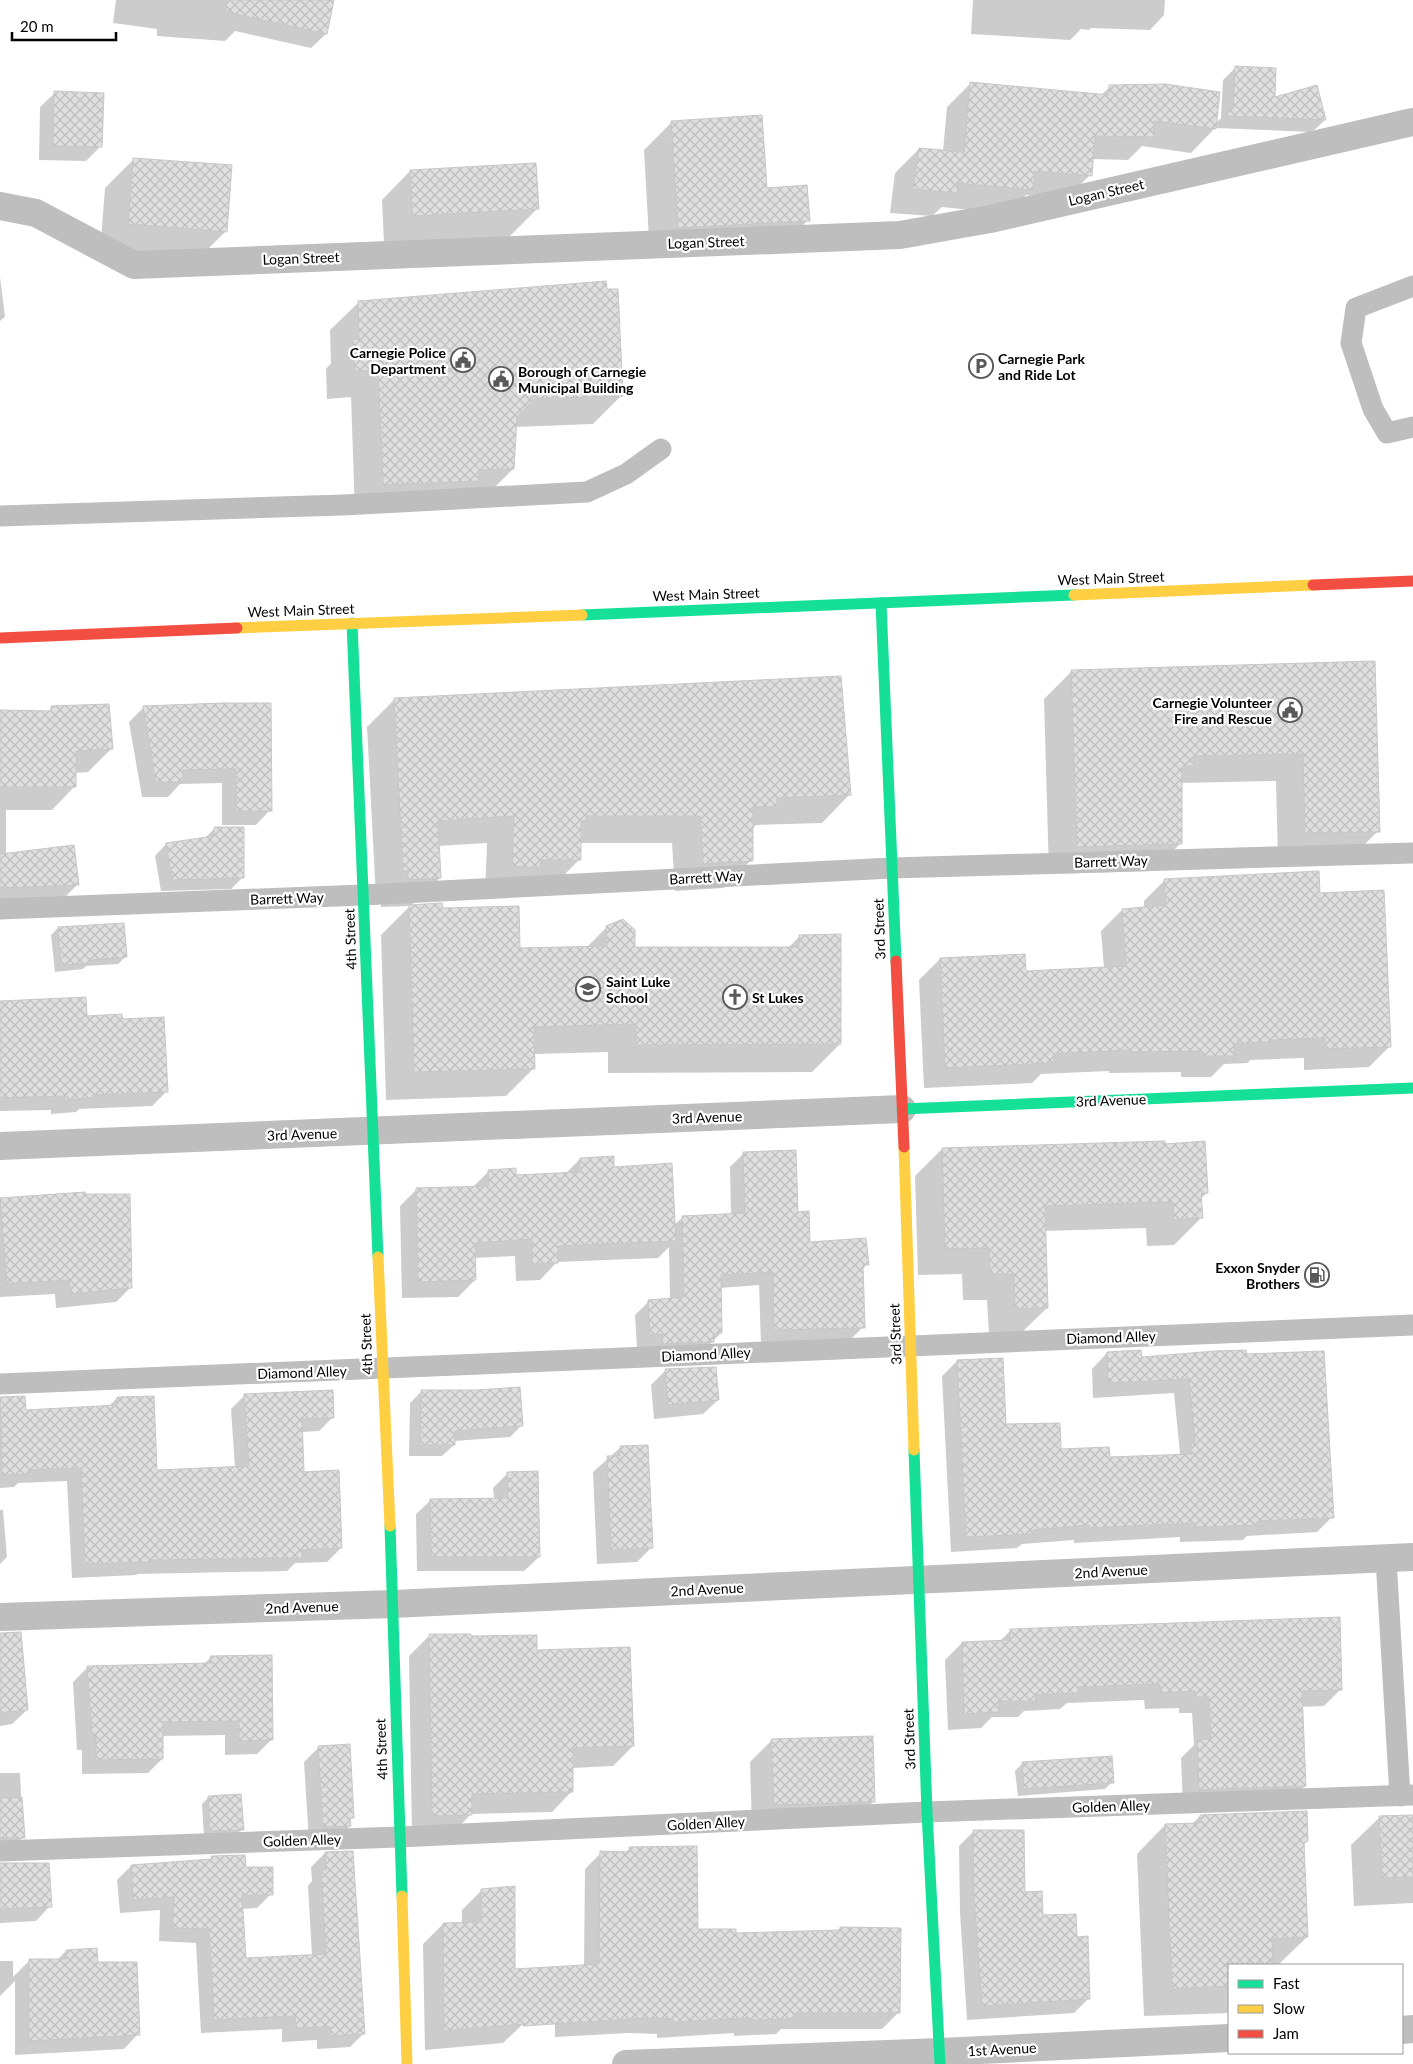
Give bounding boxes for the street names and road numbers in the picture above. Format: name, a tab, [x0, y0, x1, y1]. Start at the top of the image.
street label: Logan Street	[1067, 175, 1145, 209]
street label: Logan Street	[667, 232, 745, 252]
street label: Logan Street	[262, 248, 340, 268]
street label: West Main Street	[1057, 568, 1165, 588]
street label: West Main Street	[652, 584, 760, 604]
street label: West Main Street	[247, 600, 355, 620]
street label: Barrett Way	[1074, 851, 1149, 871]
street label: Barrett Way	[669, 867, 744, 887]
street label: Barrett Way	[250, 888, 325, 908]
street label: 3rd Street	[869, 898, 889, 960]
street label: 4th Street	[340, 908, 360, 970]
street label: 3rd Avenue	[1076, 1090, 1146, 1110]
street label: 3rd Avenue	[672, 1107, 742, 1127]
street label: 3rd Avenue	[267, 1124, 337, 1144]
street label: 3rd Street	[885, 1303, 905, 1365]
street label: 4th Street	[356, 1313, 376, 1375]
street label: Diamond Alley	[1066, 1327, 1157, 1347]
street label: Diamond Alley	[661, 1343, 752, 1365]
street label: Diamond Alley	[257, 1362, 348, 1382]
street label: 2nd Avenue	[1074, 1561, 1148, 1581]
street label: 2nd Avenue	[670, 1579, 744, 1599]
street label: 2nd Avenue	[265, 1597, 339, 1617]
street label: 3rd Street	[899, 1708, 919, 1770]
street label: 4th Street	[371, 1718, 391, 1780]
street label: Golden Alley	[1072, 1796, 1151, 1816]
street label: Golden Alley	[667, 1812, 746, 1834]
street label: Golden Alley	[263, 1830, 342, 1850]
street label: 1st Avenue	[967, 2039, 1037, 2059]

